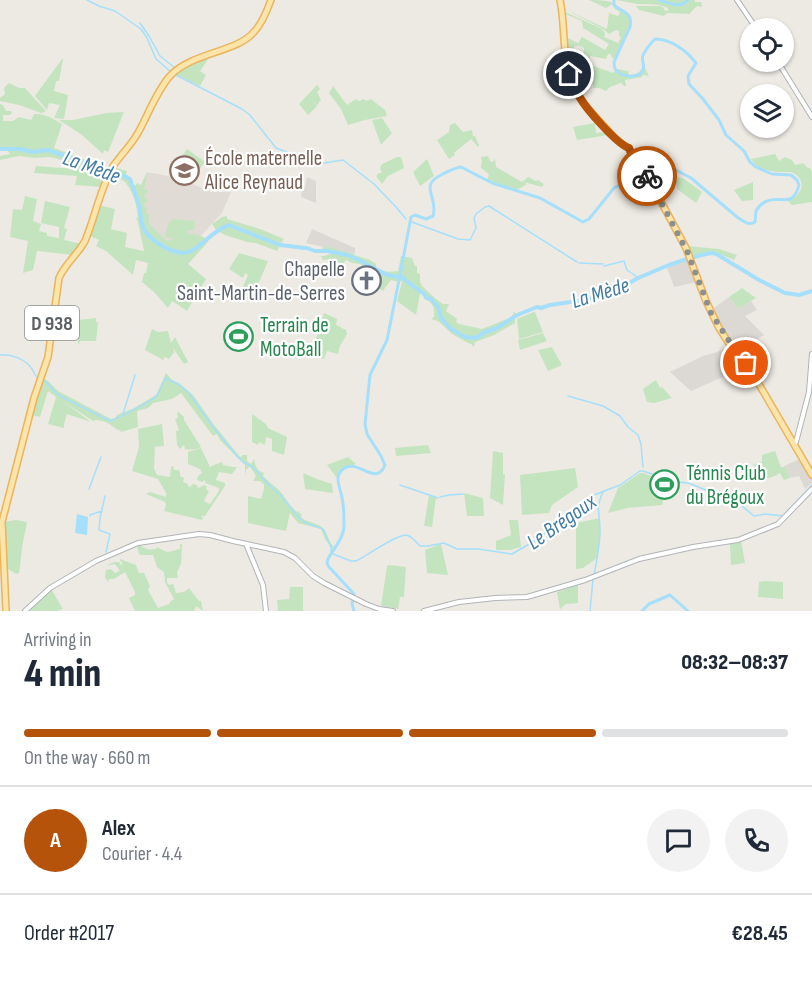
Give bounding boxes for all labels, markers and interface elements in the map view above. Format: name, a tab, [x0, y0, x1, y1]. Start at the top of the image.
map controls	[740, 18, 794, 138]
button: locate	[740, 18, 794, 72]
pin	[543, 48, 594, 99]
icon: home	[552, 57, 585, 90]
button: layers	[740, 84, 794, 138]
water label: La Mède	[59, 145, 124, 190]
place label: École maternelle Alice Reynaud	[204, 146, 322, 195]
courier	[617, 146, 677, 206]
school or university icon: École maternelle Alice Reynaud	[168, 154, 200, 186]
icon: bike	[631, 160, 664, 193]
place label: Chapelle Saint-Martin-de-Serres	[177, 257, 345, 306]
church icon: Chapelle Saint-Martin-de-Serres	[350, 265, 382, 297]
water label: La Mède	[568, 272, 633, 315]
road number: D 938	[25, 306, 79, 340]
place label: Terrain de MotoBall	[260, 313, 329, 362]
sports icon: Terrain de MotoBall	[223, 321, 255, 353]
pin	[720, 337, 771, 388]
icon: bag	[729, 346, 762, 379]
place label: Ténnis Club du Brégoux	[686, 461, 766, 510]
sports icon: Ténnis Club du Brégoux	[649, 469, 681, 501]
water label: Le Brégoux	[522, 488, 603, 556]
text: Arriving in	[24, 628, 92, 652]
text: 08:32–08:37	[681, 649, 788, 676]
text: 4 min	[24, 651, 101, 698]
text: On the way · 660 m	[24, 746, 150, 770]
button: chat	[647, 809, 710, 872]
button: phone	[725, 809, 788, 872]
text: Alex	[102, 815, 135, 842]
text: A	[50, 827, 61, 854]
text: Courier · 4.4	[102, 842, 182, 866]
text: Order #2017	[24, 920, 114, 947]
text: €28.45	[731, 920, 788, 947]

